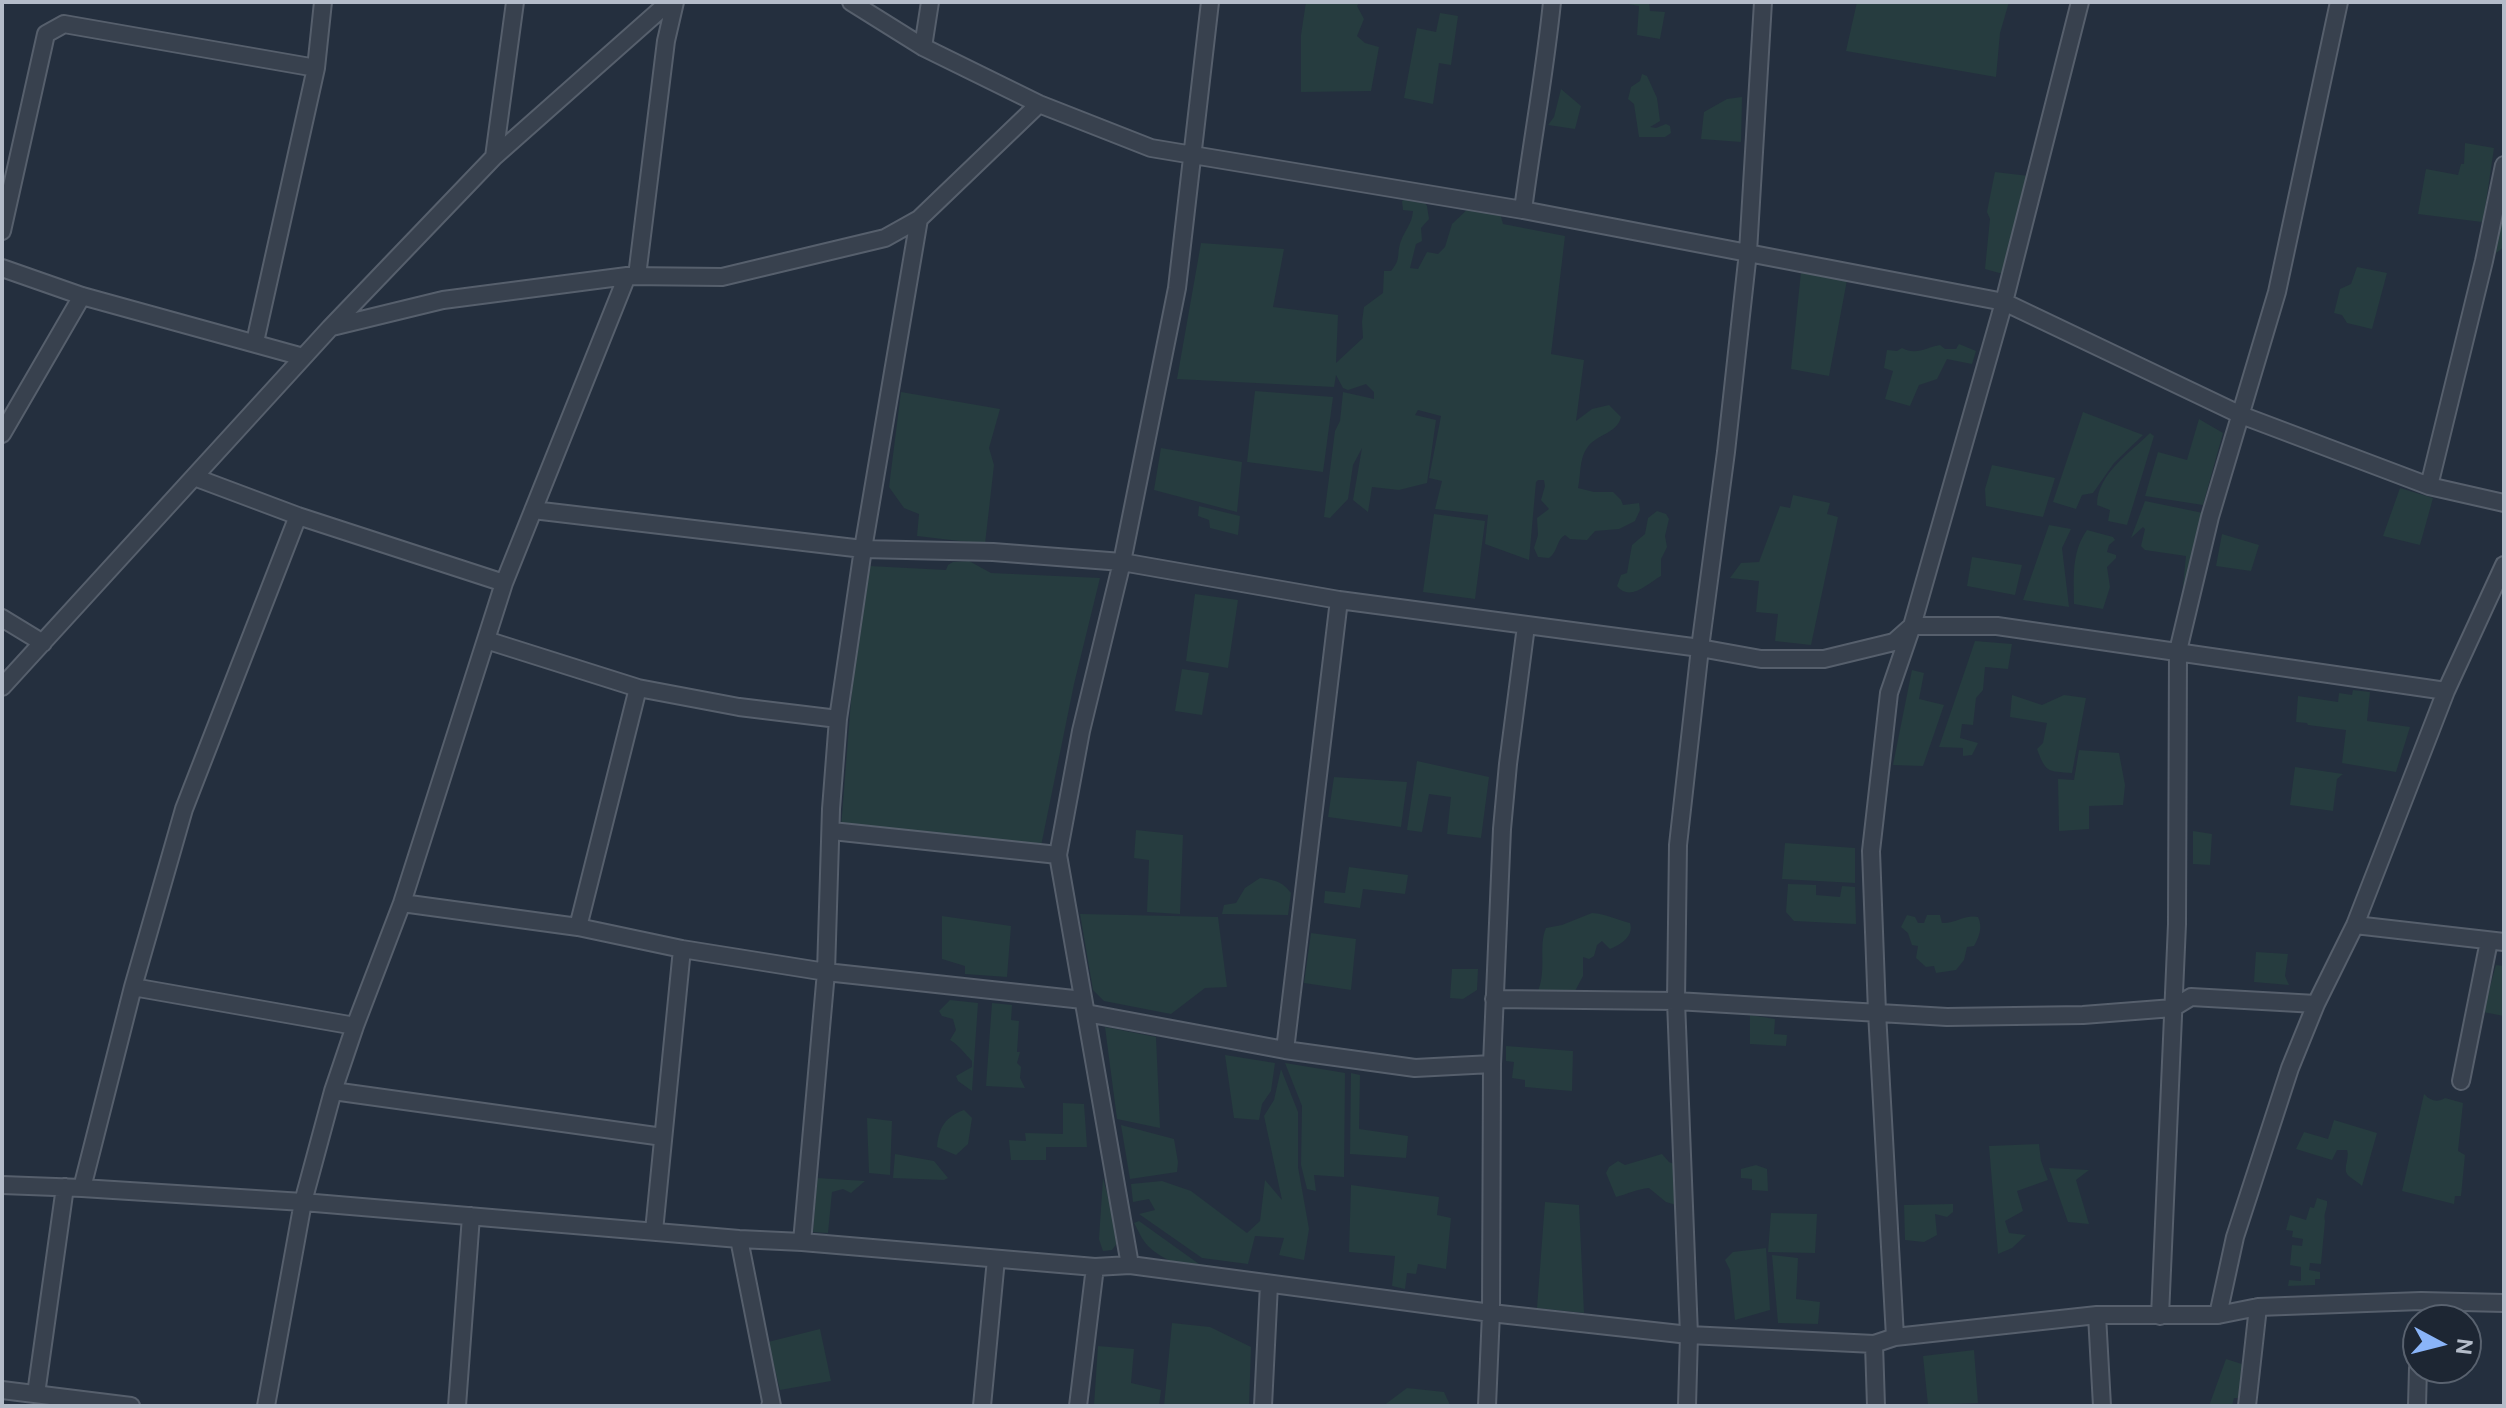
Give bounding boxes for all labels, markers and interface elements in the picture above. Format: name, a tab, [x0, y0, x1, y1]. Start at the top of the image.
north arrow	[2402, 1304, 2482, 1384]
text: N	[2449, 1337, 2480, 1356]

